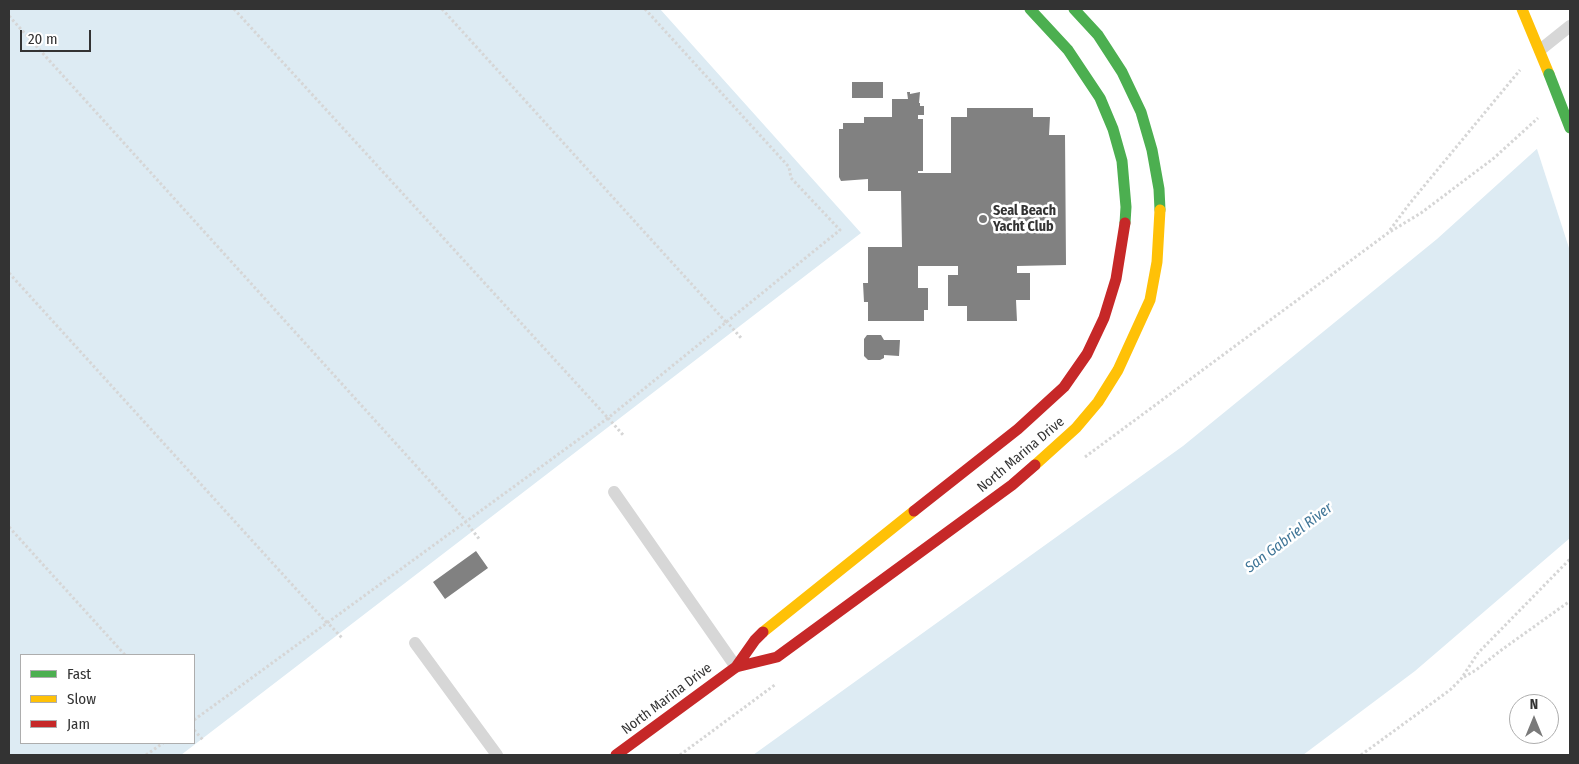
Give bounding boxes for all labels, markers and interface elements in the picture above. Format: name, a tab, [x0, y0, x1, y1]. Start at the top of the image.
scale bar	[22, 20, 94, 52]
text: 20 m	[28, 30, 58, 48]
place label: Seal Beach Yacht Club	[993, 203, 1056, 236]
marker: Seal Beach Yacht Club	[977, 213, 989, 225]
street label: North Marina Drive	[974, 414, 1068, 496]
water label: San Gabriel River	[1242, 499, 1336, 577]
legend	[20, 654, 195, 744]
street label: North Marina Drive	[619, 660, 715, 738]
text: Fast	[67, 665, 91, 683]
text: Slow	[67, 690, 96, 708]
north arrow	[1509, 694, 1559, 744]
text: N	[1530, 696, 1538, 713]
text: Jam	[67, 715, 90, 733]

